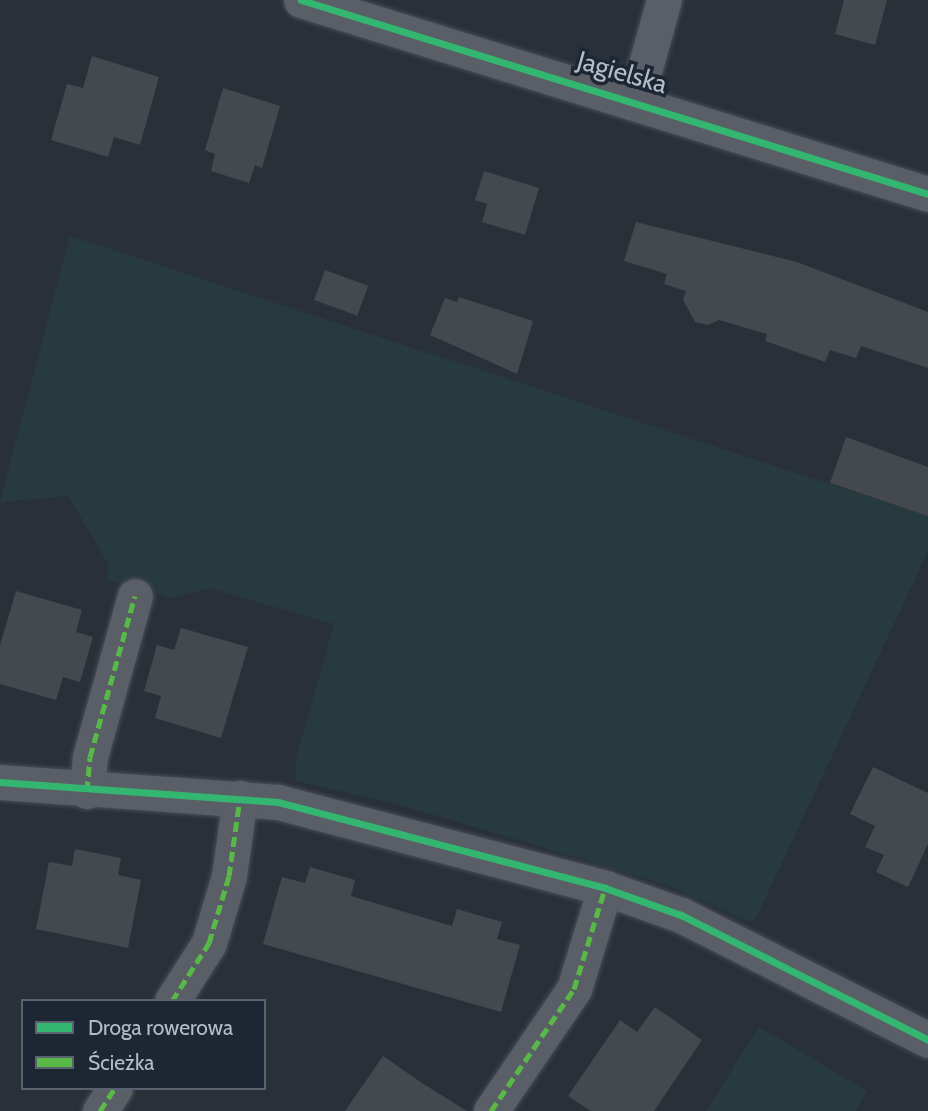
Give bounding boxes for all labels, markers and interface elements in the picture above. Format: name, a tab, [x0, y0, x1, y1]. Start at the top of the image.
street label: Jagielska	[573, 45, 671, 101]
legend	[21, 999, 266, 1090]
text: Droga rowerowa	[88, 1015, 233, 1040]
text: Ścieżka	[88, 1050, 154, 1075]

